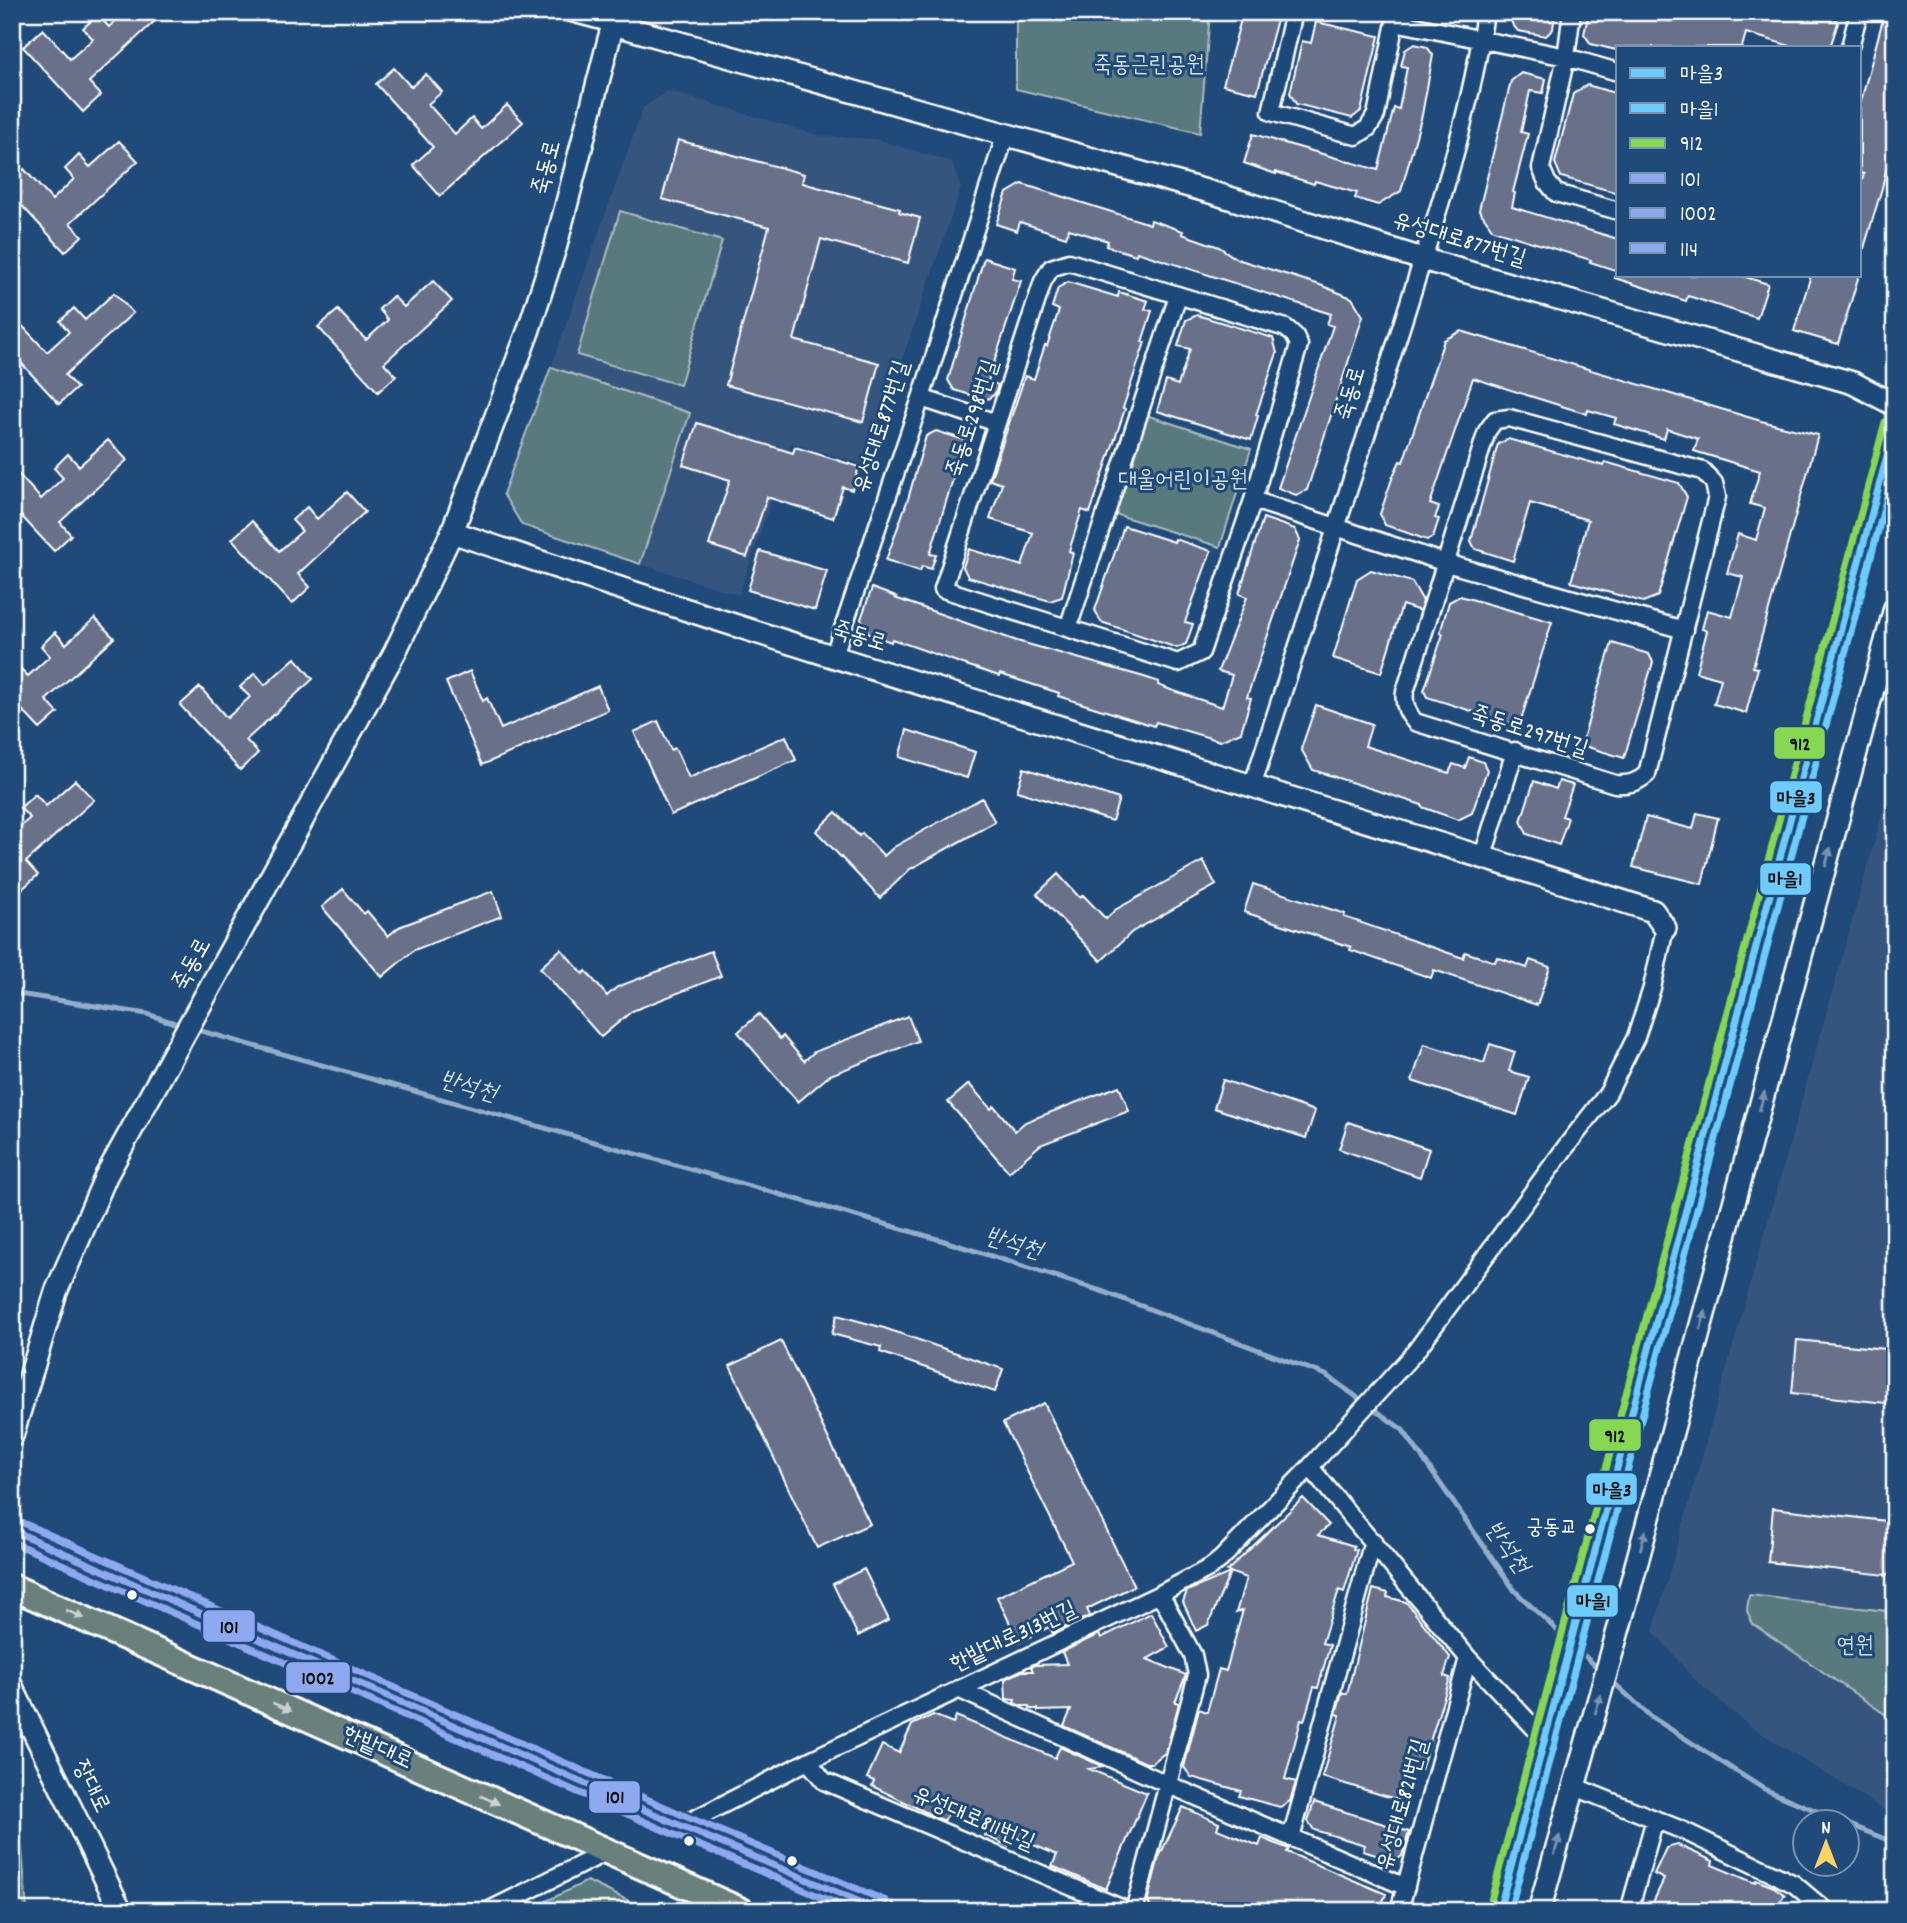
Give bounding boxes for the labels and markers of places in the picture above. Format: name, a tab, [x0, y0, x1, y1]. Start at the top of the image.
place label: 궁동교	[1526, 1514, 1577, 1544]
marker: 궁동교	[1583, 1522, 1597, 1536]
unlabelled marker	[125, 1588, 139, 1602]
unlabelled marker	[682, 1834, 696, 1848]
unlabelled marker	[785, 1854, 799, 1868]

